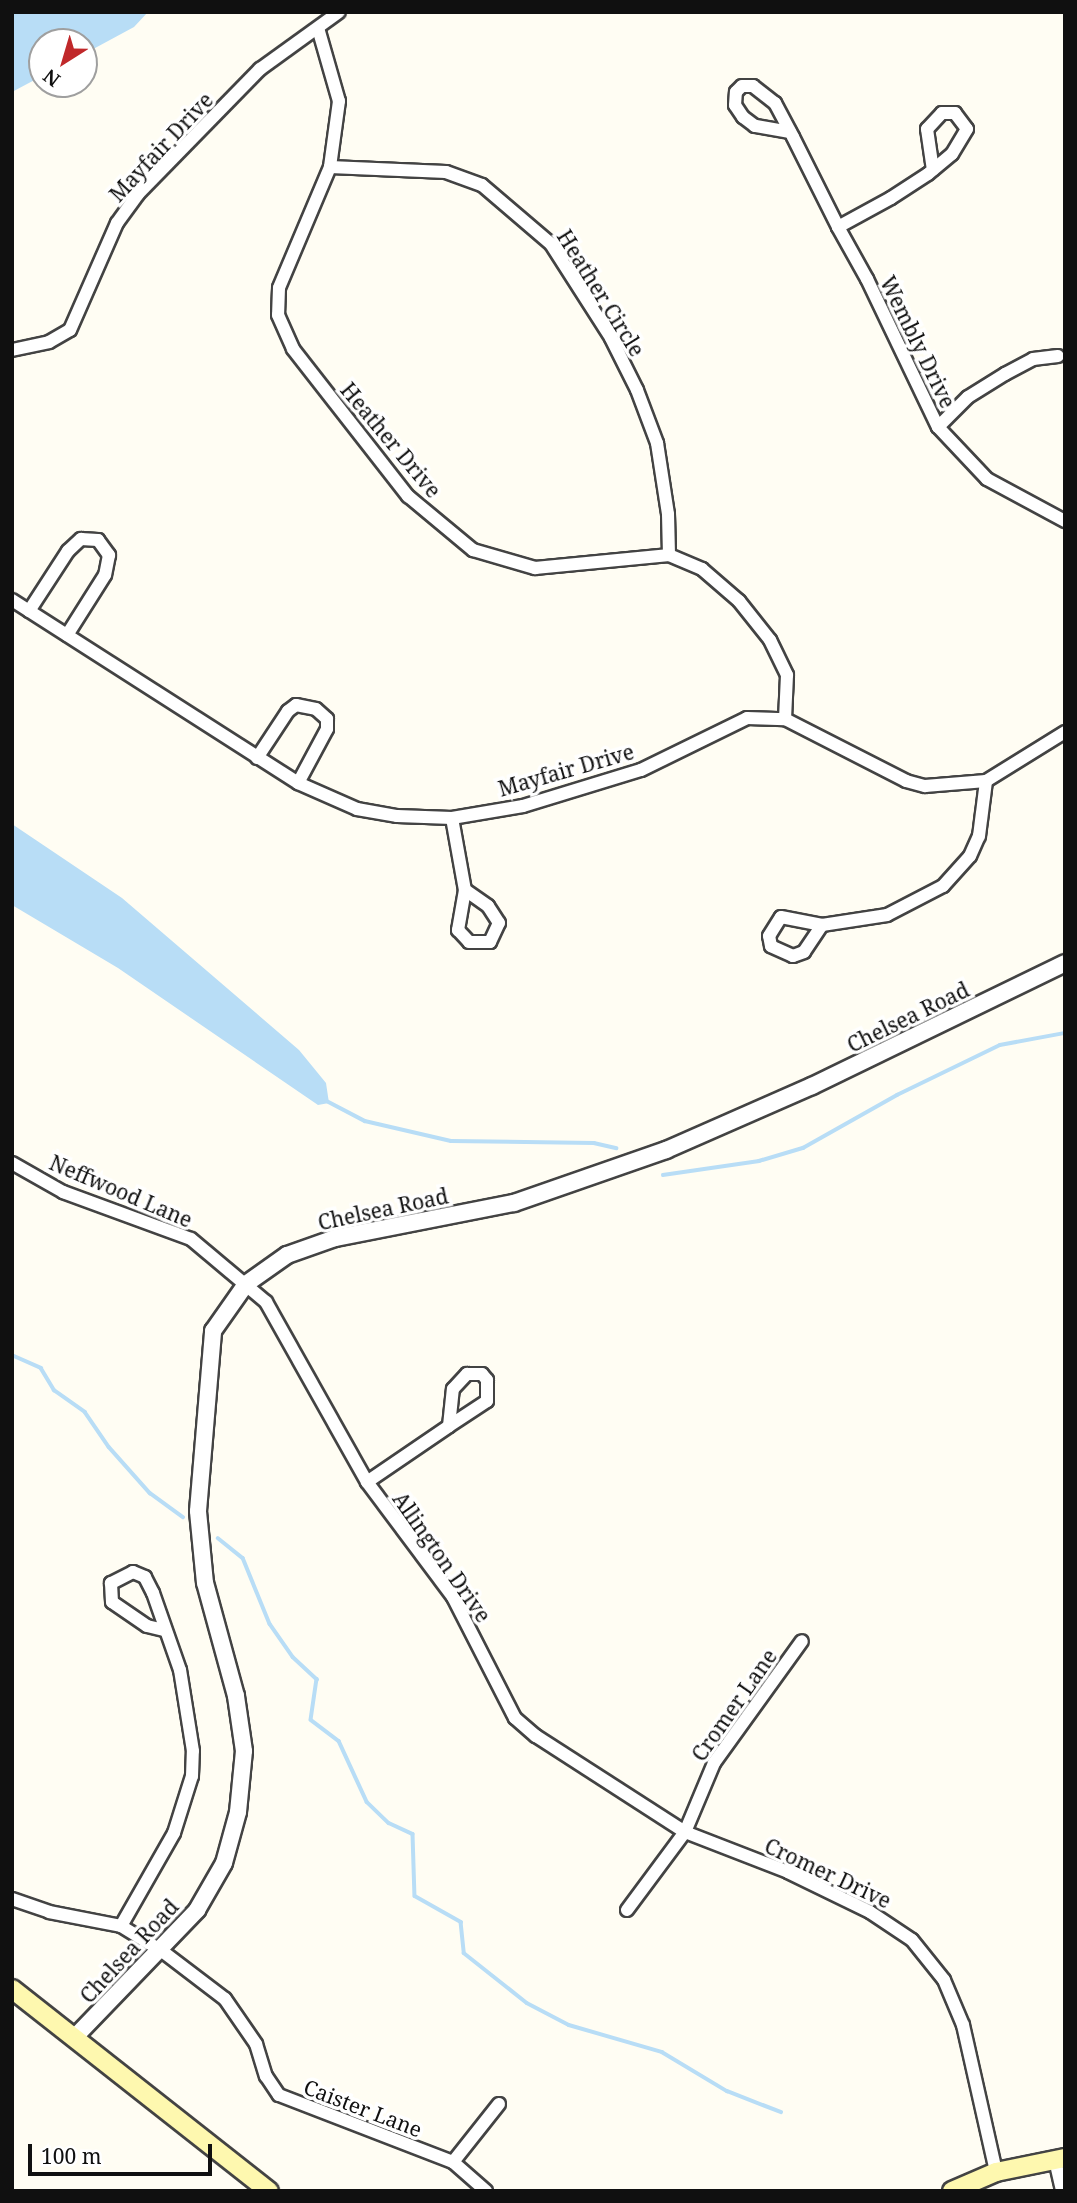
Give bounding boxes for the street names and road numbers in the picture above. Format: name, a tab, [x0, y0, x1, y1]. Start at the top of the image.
street label: Mayfair Drive	[104, 87, 218, 207]
street label: Heather Circle	[552, 225, 650, 361]
street label: Wembly Drive	[875, 272, 961, 412]
street label: Heather Drive	[336, 377, 446, 503]
street label: Mayfair Drive	[495, 739, 637, 801]
street label: Chelsea Road	[843, 977, 973, 1057]
street label: Neffwood Lane	[46, 1150, 196, 1232]
street label: Chelsea Road	[316, 1183, 450, 1235]
street label: Allington Drive	[388, 1487, 496, 1627]
street label: Cromer Lane	[686, 1644, 782, 1766]
street label: Cromer Drive	[761, 1833, 895, 1913]
street label: Chelsea Road	[75, 1894, 183, 2008]
street label: Caister Lane	[300, 2074, 426, 2142]

